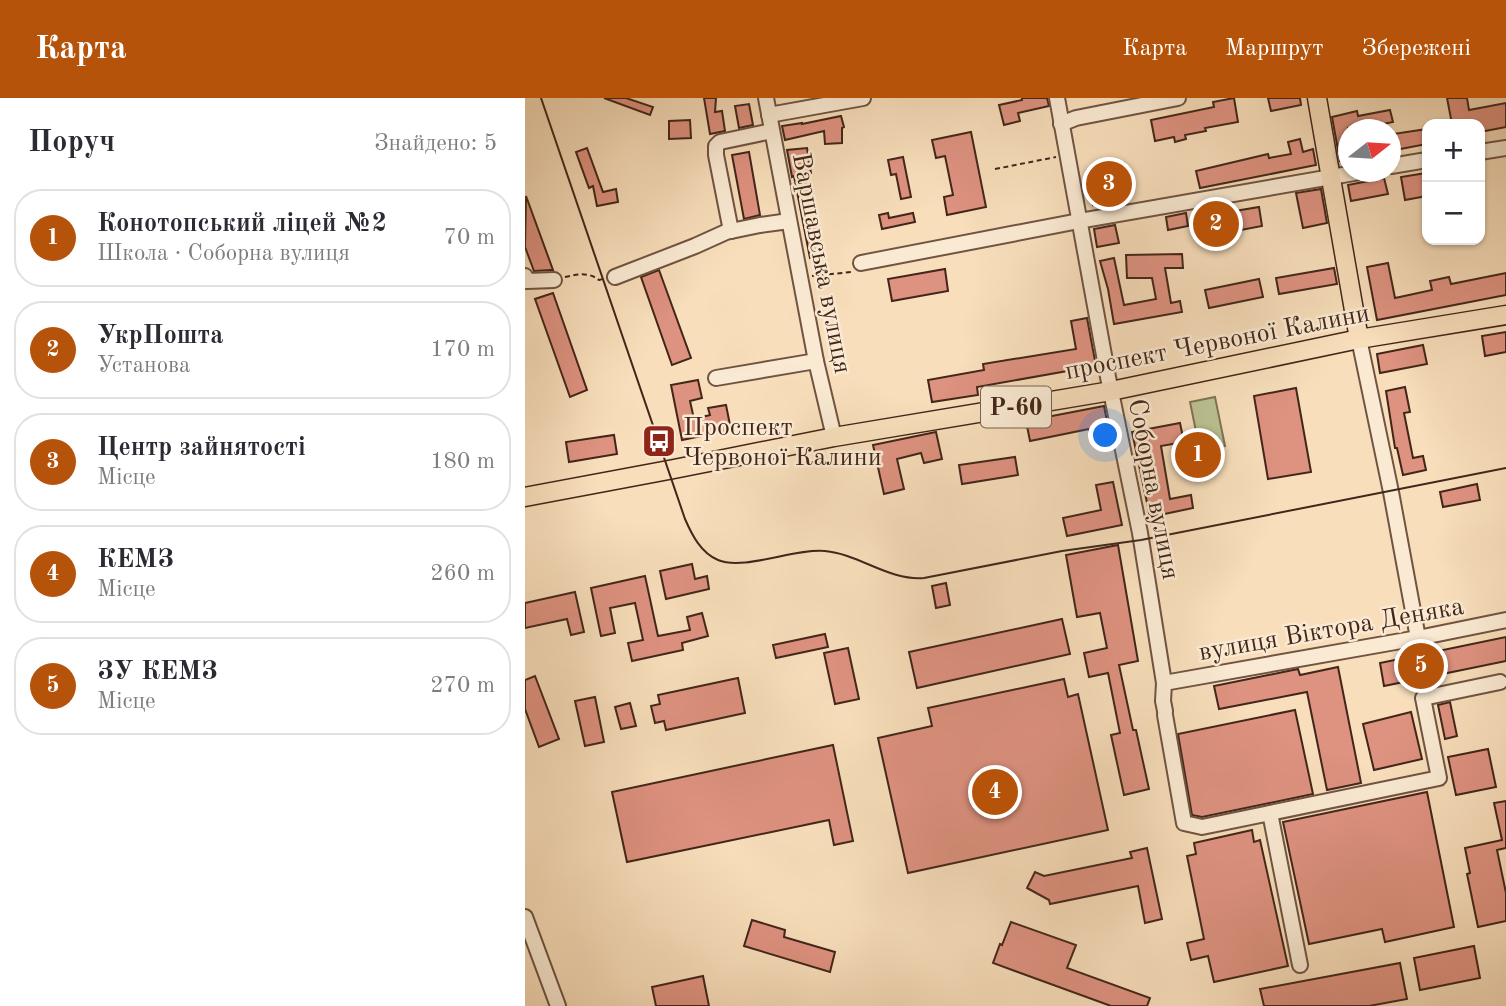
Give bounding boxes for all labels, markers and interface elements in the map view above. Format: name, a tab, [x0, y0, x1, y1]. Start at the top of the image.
text: Карта	[35, 33, 127, 66]
text: Карта	[1122, 37, 1187, 61]
text: Маршрут	[1225, 37, 1324, 61]
text: Збережені	[1362, 37, 1471, 61]
north arrow	[1338, 119, 1401, 182]
map controls	[1422, 119, 1485, 245]
button: +	[1422, 119, 1485, 182]
text: Поруч	[28, 128, 115, 158]
text: Знайдено: 5	[374, 132, 497, 155]
street label: Варшавська вулиця	[787, 151, 855, 376]
pin: 3	[1086, 158, 1132, 210]
button: −	[1422, 182, 1485, 245]
pin: 2	[1193, 198, 1239, 250]
text: Конотопський ліцей №2	[97, 211, 387, 237]
text: 1	[46, 226, 60, 249]
text: 70 m	[444, 226, 495, 249]
text: Школа · Соборна вулиця	[97, 242, 350, 265]
street label: проспект Червоної Калини	[1063, 301, 1372, 385]
text: УкрПошта	[97, 323, 223, 349]
text: 2	[46, 338, 60, 361]
text: 170 m	[430, 338, 495, 361]
text: Установа	[97, 354, 190, 377]
road number: Р-60	[981, 386, 1051, 428]
street label: Соборна вулиця	[1123, 397, 1183, 582]
place label: Проспект Червоної Калини	[683, 415, 882, 471]
your location	[1088, 418, 1122, 452]
bus stop icon: Проспект Червоної Калини	[640, 422, 678, 460]
pin: 1	[1175, 429, 1221, 481]
text: Центр зайнятості	[97, 435, 306, 461]
text: 3	[46, 450, 60, 473]
text: 180 m	[430, 450, 495, 473]
text: Місце	[97, 466, 156, 489]
text: КЕМЗ	[97, 547, 174, 573]
text: 4	[46, 562, 60, 585]
text: 260 m	[430, 562, 495, 585]
text: Місце	[97, 578, 156, 601]
street label: вулиця Віктора Деняка	[1197, 594, 1466, 666]
pin: 5	[1398, 640, 1444, 692]
text: ЗУ КЕМЗ	[97, 659, 218, 685]
text: 5	[46, 674, 60, 697]
text: 270 m	[430, 674, 495, 697]
text: Місце	[97, 690, 156, 713]
pin: 4	[972, 766, 1018, 818]

